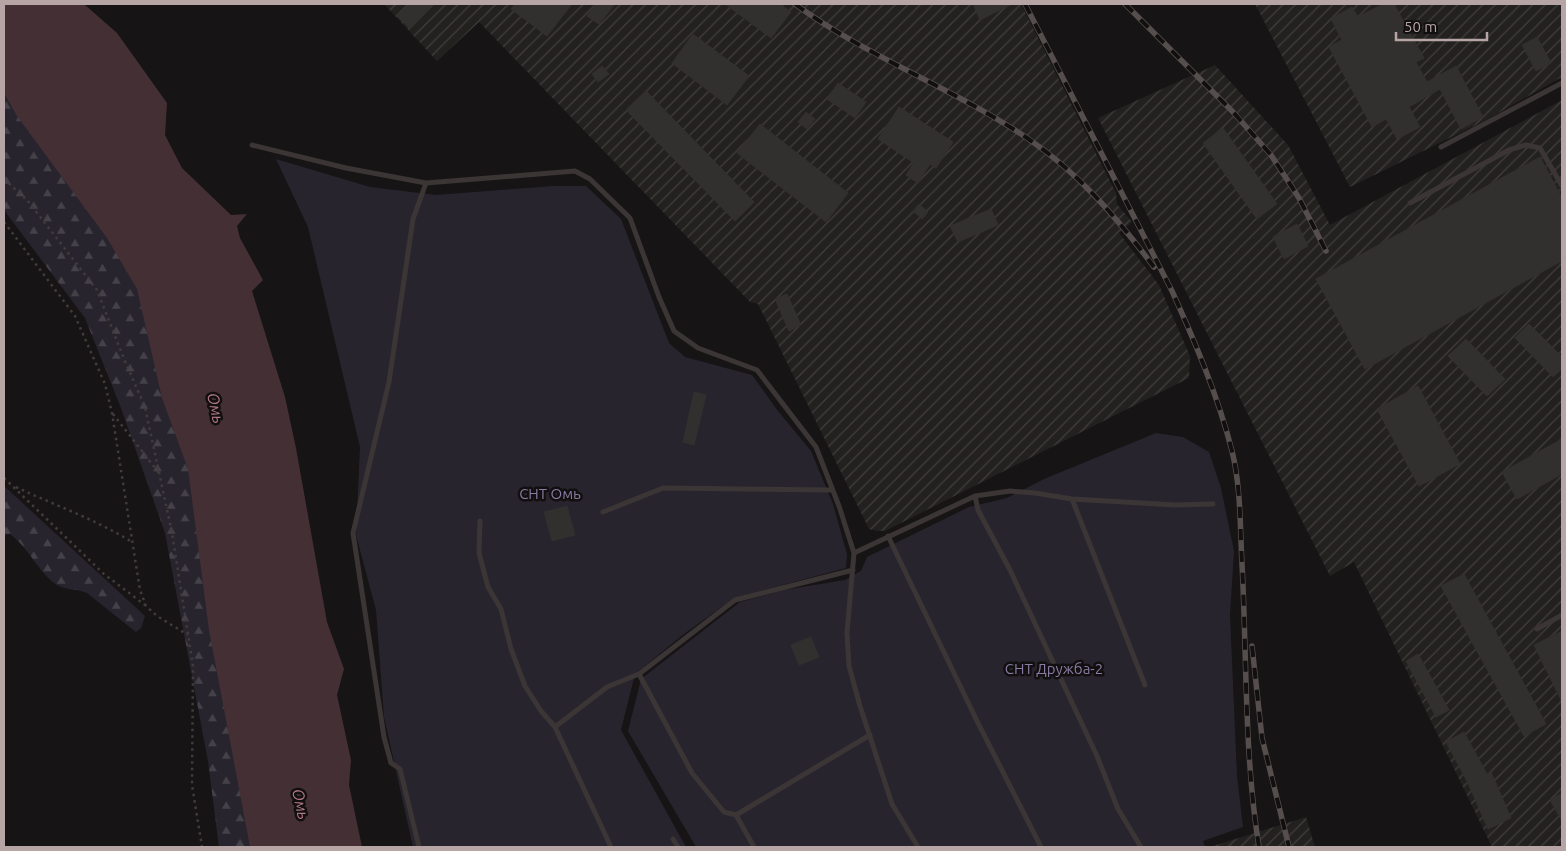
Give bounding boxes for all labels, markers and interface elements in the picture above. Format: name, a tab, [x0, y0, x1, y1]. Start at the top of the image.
scale bar	[1396, 10, 1487, 42]
text: 50 m	[1404, 18, 1437, 35]
water label: Омь	[204, 391, 228, 425]
park label: СНТ Омь	[519, 485, 581, 502]
park label: СНТ Дружба-2	[1005, 660, 1103, 677]
water label: Омь	[289, 787, 313, 821]

